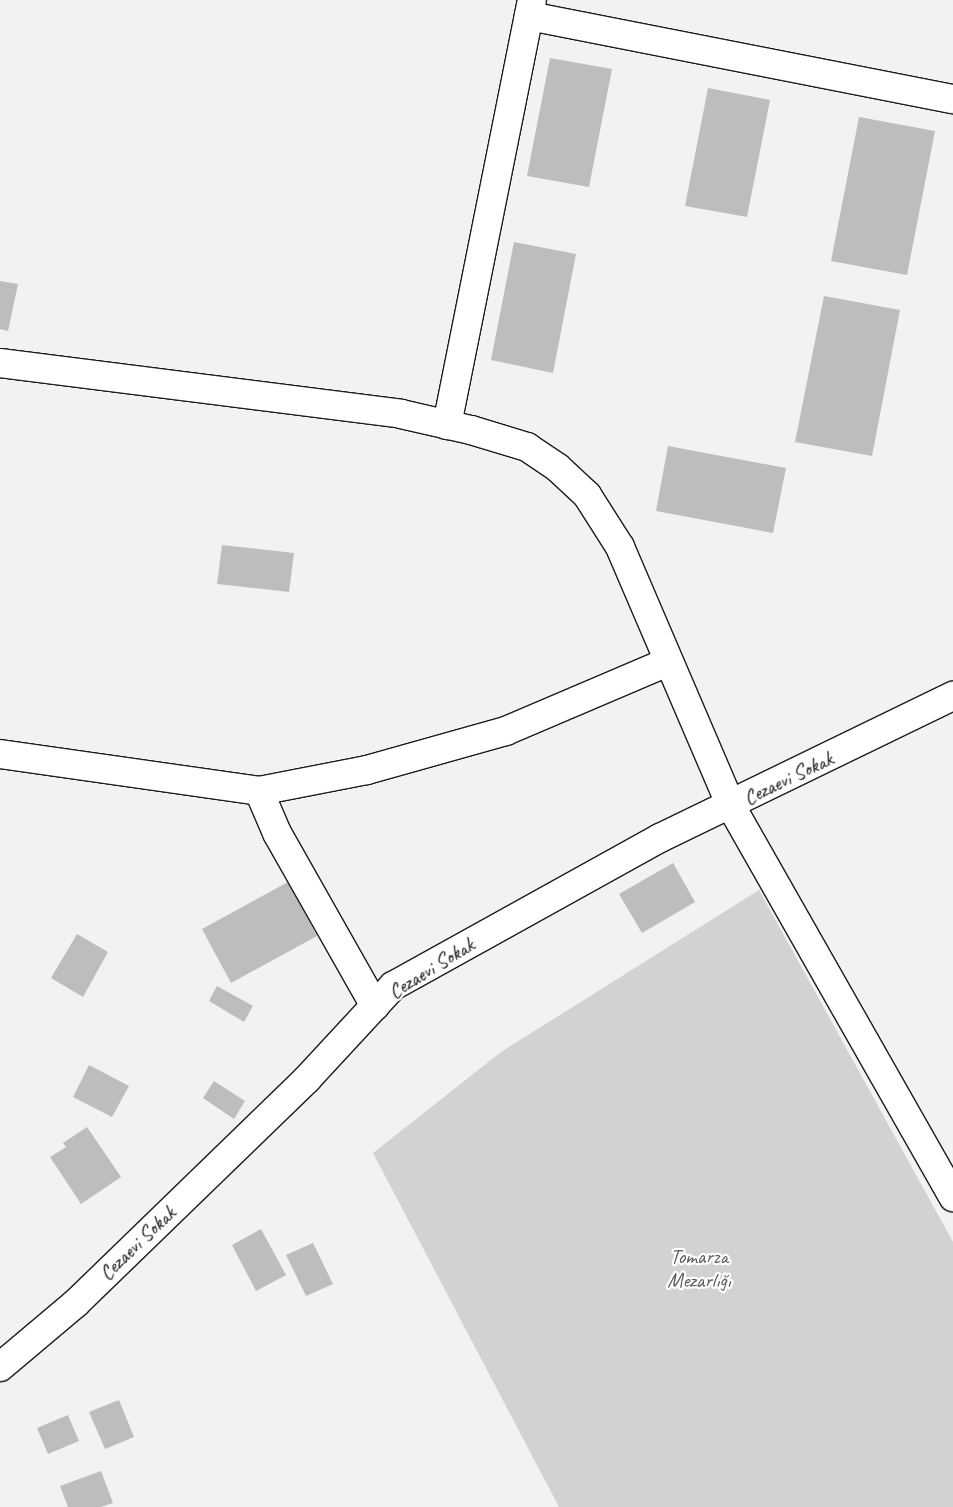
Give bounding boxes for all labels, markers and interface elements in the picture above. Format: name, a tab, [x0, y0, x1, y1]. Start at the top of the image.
street label: Cezaevi Sokak	[739, 746, 837, 810]
street label: Cezaevi Sokak	[384, 932, 478, 1004]
street label: Cezaevi Sokak	[94, 1201, 180, 1285]
park label: Tomarza Mezarlığı	[667, 1243, 731, 1293]

